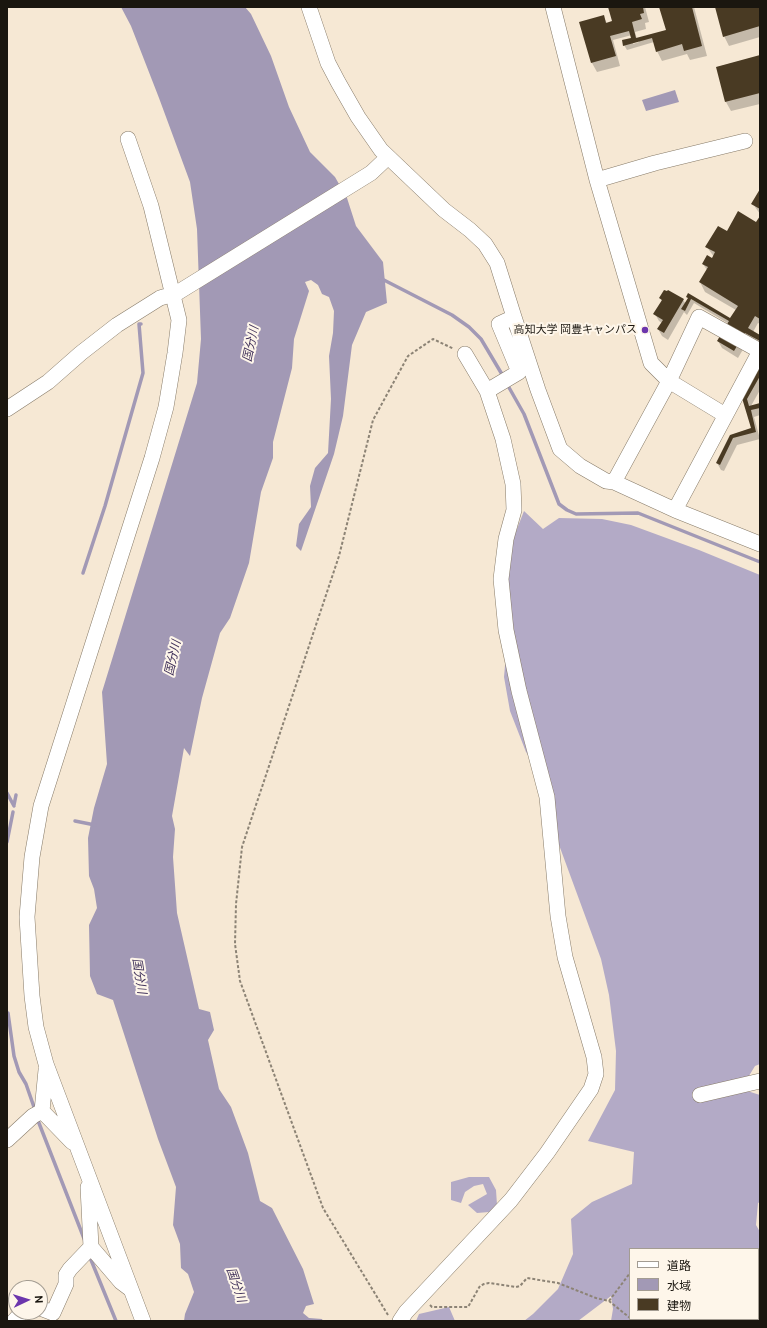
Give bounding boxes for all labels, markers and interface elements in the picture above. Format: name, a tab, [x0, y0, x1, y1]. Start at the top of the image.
place label: 高知大学 岡豊キャンパス	[514, 323, 637, 337]
water label: 国分川	[240, 325, 262, 363]
marker: 高知大学 岡豊キャンパス	[640, 325, 650, 335]
water label: 国分川	[162, 639, 184, 677]
water label: 国分川	[129, 957, 149, 995]
legend	[629, 1248, 759, 1320]
text: 道路	[667, 1258, 691, 1273]
water label: 国分川	[223, 1266, 249, 1304]
text: 水域	[667, 1278, 691, 1293]
north arrow	[8, 1280, 48, 1320]
text: N	[32, 1295, 46, 1304]
text: 建物	[667, 1298, 691, 1313]

